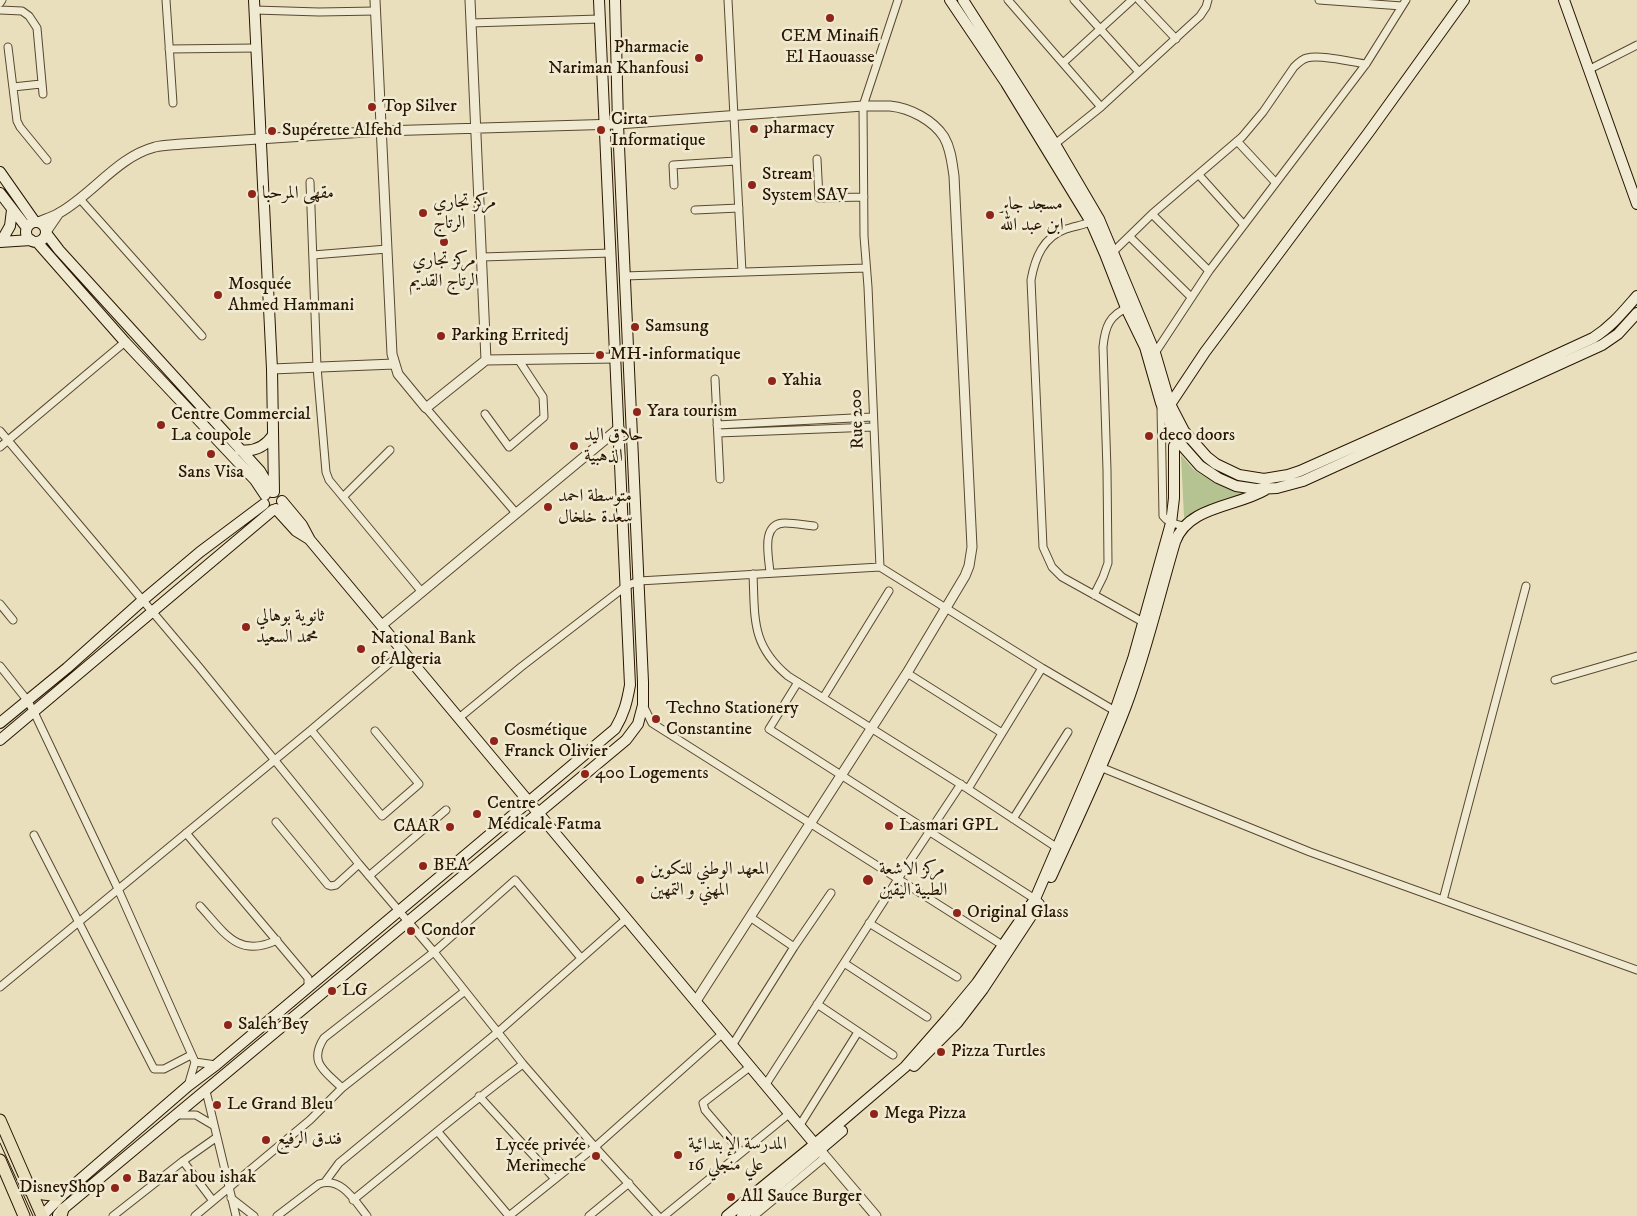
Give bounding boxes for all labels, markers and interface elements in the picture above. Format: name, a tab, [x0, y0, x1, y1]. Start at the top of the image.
marker: CEM Minaifi El Haouasse	[824, 12, 836, 24]
place label: CEM Minaifi El Haouasse	[781, 26, 879, 68]
place label: Pharmacie Nariman Khanfousi	[548, 37, 689, 80]
marker: Pharmacie Nariman Khanfousi	[693, 52, 705, 64]
place label: Top Silver	[382, 96, 457, 118]
marker: Top Silver	[366, 101, 378, 113]
place label: Cirta Informatique	[611, 109, 705, 152]
place label: pharmacy	[764, 118, 834, 140]
place label: Supérette Alfehd	[282, 120, 402, 142]
marker: pharmacy	[748, 123, 760, 135]
marker: Cirta Informatique	[595, 124, 607, 136]
marker: Supérette Alfehd	[266, 125, 278, 137]
place label: Stream System SAV	[762, 164, 848, 206]
marker: Stream System SAV	[746, 179, 758, 191]
place label: مقهى المرحبا	[262, 183, 334, 205]
marker: مقهى المرحبا	[246, 188, 258, 200]
place label: مركز تجاري الرتاج	[433, 192, 496, 234]
place label: مسجد جابر ابن عبد الله	[1000, 194, 1064, 236]
marker: مركز تجاري الرتاج	[417, 207, 429, 219]
marker: مسجد جابر ابن عبد الله	[984, 209, 996, 221]
marker: مركز تجاري الرتاج القديم	[438, 236, 450, 248]
place label: مركز تجاري الرتاج القديم	[409, 250, 479, 292]
place label: Mosquée Ahmed Hammani	[228, 274, 354, 316]
marker: Mosquée Ahmed Hammani	[212, 289, 224, 301]
place label: Samsung	[645, 316, 708, 338]
marker: Samsung	[629, 321, 641, 333]
place label: Parking Erritedj	[451, 325, 569, 347]
marker: Parking Erritedj	[435, 330, 447, 342]
place label: MH-informatique	[610, 344, 741, 366]
marker: MH-informatique	[594, 349, 606, 361]
place label: Yahia	[782, 370, 822, 392]
marker: Yahia	[766, 375, 778, 387]
street label: Rue 200	[846, 389, 870, 449]
place label: Yara tourism	[647, 401, 737, 423]
place label: Centre Commercial La coupole	[171, 404, 311, 446]
marker: Yara tourism	[631, 406, 643, 418]
marker: Centre Commercial La coupole	[155, 419, 167, 431]
place label: حلاق اليد الذهبية	[584, 425, 643, 468]
place label: deco doors	[1159, 425, 1235, 447]
marker: deco doors	[1143, 430, 1155, 442]
marker: حلاق اليد الذهبية	[568, 440, 580, 452]
marker: Sans Visa	[205, 448, 217, 460]
place label: Sans Visa	[178, 462, 244, 484]
place label: متوسطة احمد سعدة خلخال	[558, 486, 633, 528]
marker: متوسطة احمد سعدة خلخال	[542, 501, 554, 513]
place label: ثانوية بوهالي محمد السعيد	[256, 606, 324, 649]
marker: ثانوية بوهالي محمد السعيد	[240, 621, 252, 633]
place label: National Bank of Algeria	[371, 628, 476, 670]
marker: National Bank of Algeria	[355, 643, 367, 655]
place label: Techno Stationery Constantine	[666, 698, 798, 741]
marker: Techno Stationery Constantine	[650, 713, 662, 725]
place label: Cosmétique Franck Olivier	[504, 720, 608, 762]
marker: Cosmétique Franck Olivier	[488, 735, 500, 747]
place label: 400 Logements	[595, 763, 709, 785]
marker: 400 Logements	[579, 768, 591, 780]
place label: Centre Médicale Fatma	[487, 793, 601, 836]
marker: Centre Médicale Fatma	[471, 808, 483, 820]
place label: Lasmari GPL	[899, 815, 998, 837]
place label: CAAR	[393, 816, 440, 838]
marker: Lasmari GPL	[883, 820, 895, 832]
marker: CAAR	[444, 821, 456, 833]
place label: BEA	[433, 855, 469, 877]
place label: المعهد الوطني للتكوين المهني و التمهين	[650, 859, 769, 902]
place label: مركز الاشعة الطبية اليقين	[879, 859, 947, 902]
marker: BEA	[417, 860, 429, 872]
marker: مركز الاشعة الطبية اليقين	[861, 873, 875, 887]
marker: المعهد الوطني للتكوين المهني و التمهين	[634, 874, 646, 886]
place label: Original Glass	[967, 902, 1068, 924]
marker: Original Glass	[951, 907, 963, 919]
place label: Condor	[421, 920, 475, 942]
marker: Condor	[405, 925, 417, 937]
place label: LG	[342, 980, 368, 1002]
marker: LG	[326, 985, 338, 997]
place label: Saleh Bey	[238, 1014, 309, 1036]
marker: Saleh Bey	[222, 1019, 234, 1031]
place label: Pizza Turtles	[951, 1041, 1045, 1063]
marker: Pizza Turtles	[935, 1046, 947, 1058]
place label: Le Grand Bleu	[227, 1094, 333, 1116]
marker: Le Grand Bleu	[211, 1099, 223, 1111]
place label: Mega Pizza	[884, 1103, 966, 1125]
marker: Mega Pizza	[868, 1108, 880, 1120]
place label: فندق الرفيع	[276, 1129, 342, 1151]
marker: فندق الرفيع	[260, 1134, 272, 1146]
place label: المدرسة الإبتدائية علي منجلي 16	[688, 1134, 787, 1176]
place label: Lycée privée Merimeche	[495, 1135, 586, 1178]
marker: المدرسة الإبتدائية علي منجلي 16	[672, 1149, 684, 1161]
marker: Lycée privée Merimeche	[590, 1150, 602, 1162]
place label: Bazar abou ishak	[137, 1167, 256, 1189]
marker: Bazar abou ishak	[121, 1172, 133, 1184]
place label: DisneyShop	[19, 1177, 105, 1199]
marker: DisneyShop	[109, 1182, 121, 1194]
place label: All Sauce Burger	[741, 1186, 862, 1208]
marker: All Sauce Burger	[725, 1191, 737, 1203]

